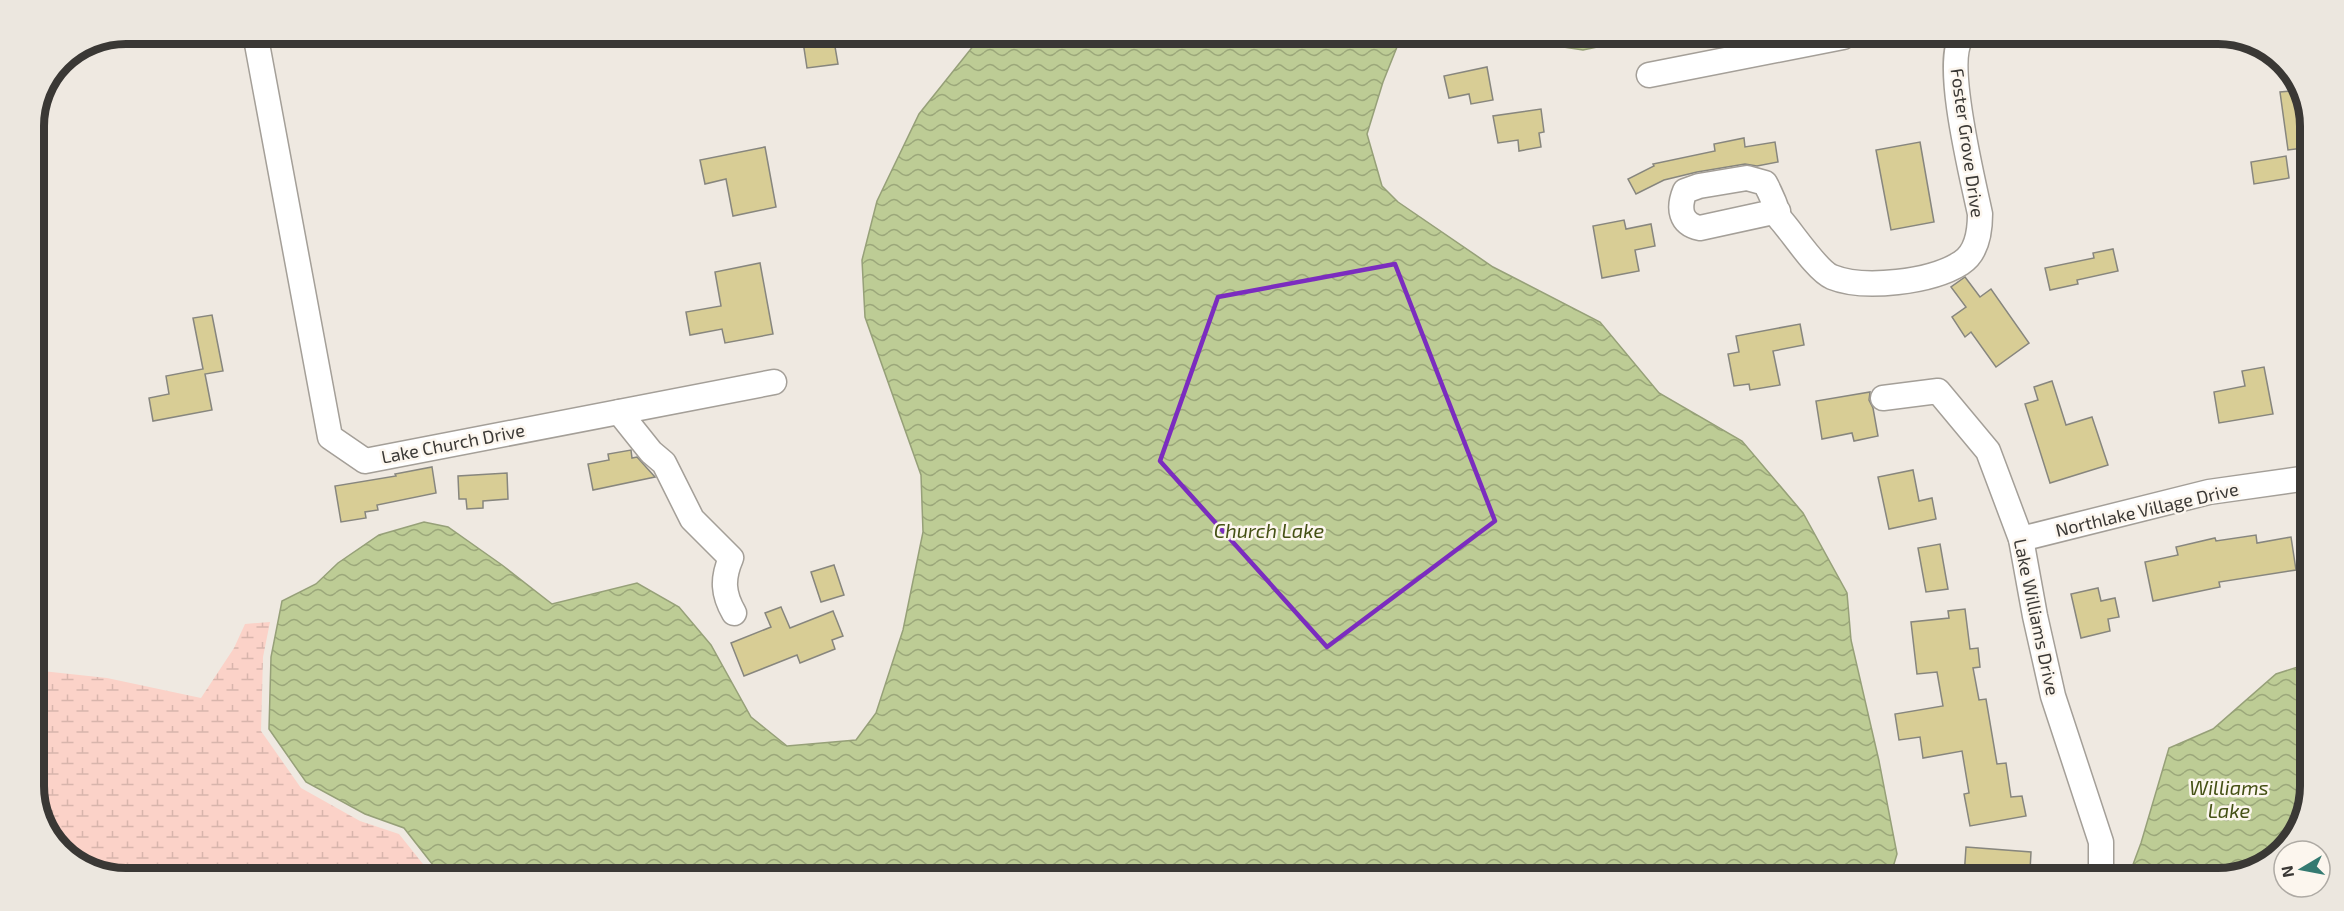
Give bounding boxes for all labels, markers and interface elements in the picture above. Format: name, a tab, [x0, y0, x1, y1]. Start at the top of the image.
street label: Foster Grove Drive	[1947, 67, 1989, 219]
street label: Lake Church Drive	[379, 418, 526, 468]
street label: Northlake Village Drive	[2053, 477, 2240, 541]
water label: Church Lake	[1214, 518, 1324, 542]
street label: Lake Williams Drive	[2010, 536, 2064, 697]
water label: Williams Lake	[2189, 775, 2269, 822]
north arrow	[2272, 839, 2332, 899]
text: N	[2276, 864, 2297, 879]

